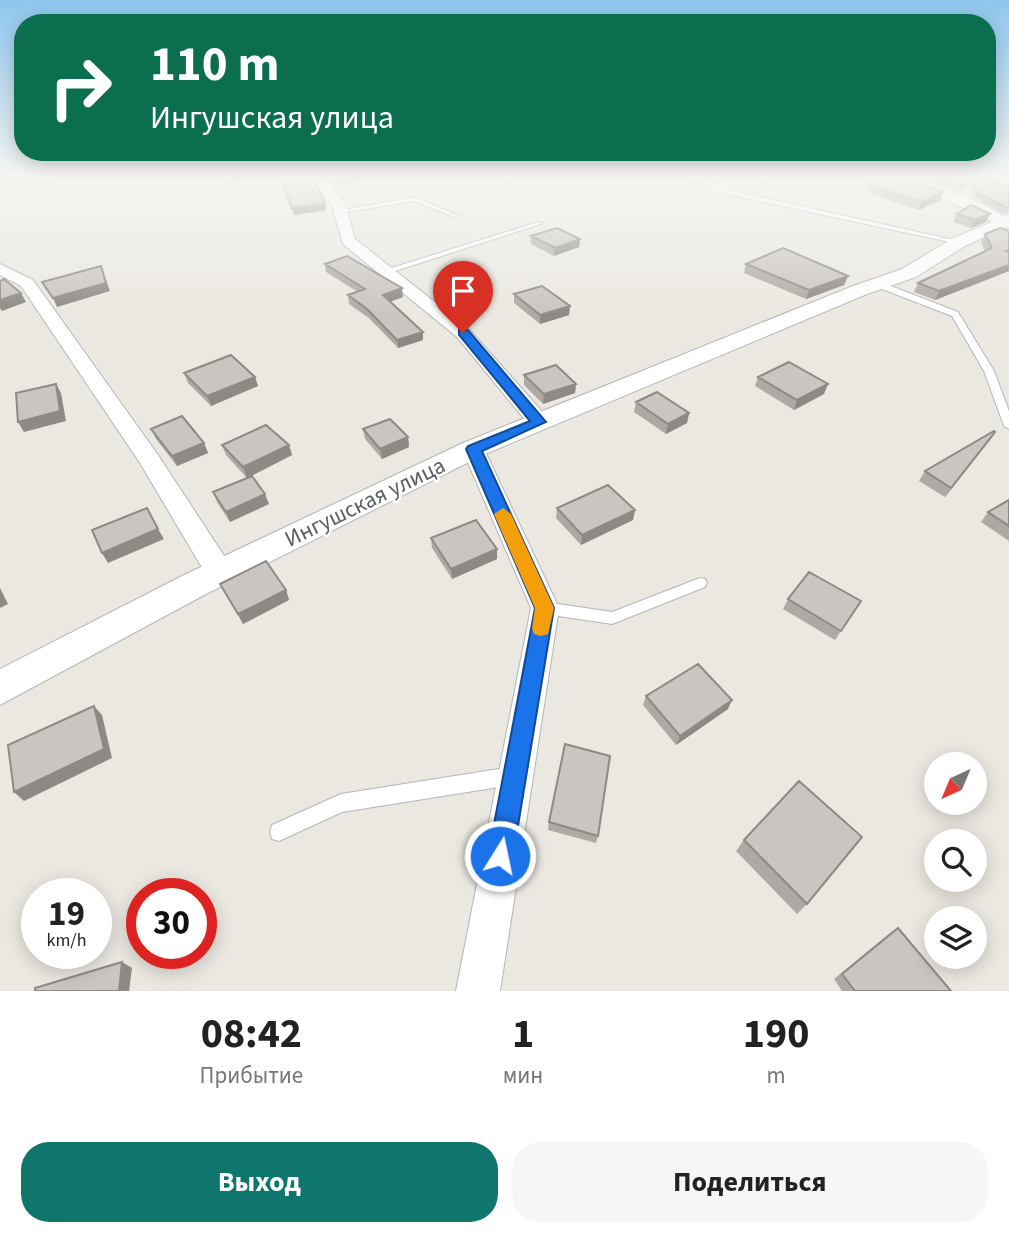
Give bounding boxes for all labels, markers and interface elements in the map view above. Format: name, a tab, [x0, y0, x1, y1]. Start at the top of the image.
text: 110 m	[150, 30, 279, 100]
icon: right	[35, 42, 126, 133]
text: Ингушская улица	[150, 95, 394, 141]
pin	[433, 261, 493, 333]
icon: arrive	[444, 272, 482, 310]
street label: Ингушская улица	[279, 449, 451, 555]
north arrow	[924, 752, 987, 816]
map controls	[924, 752, 987, 969]
position arrow	[463, 819, 537, 893]
button: search	[924, 829, 987, 892]
speed limit sign: 30	[126, 878, 217, 969]
text: 19	[48, 889, 85, 939]
button: layers	[924, 906, 987, 969]
text: km/h	[47, 928, 86, 953]
text: 08:42	[201, 1004, 302, 1064]
text: 1	[512, 1004, 534, 1064]
text: 190	[743, 1004, 809, 1064]
text: Прибытие	[200, 1059, 303, 1092]
text: мин	[503, 1059, 543, 1092]
text: m	[767, 1059, 786, 1092]
button: Выход	[21, 1142, 498, 1222]
button: Поделиться	[512, 1142, 988, 1222]

